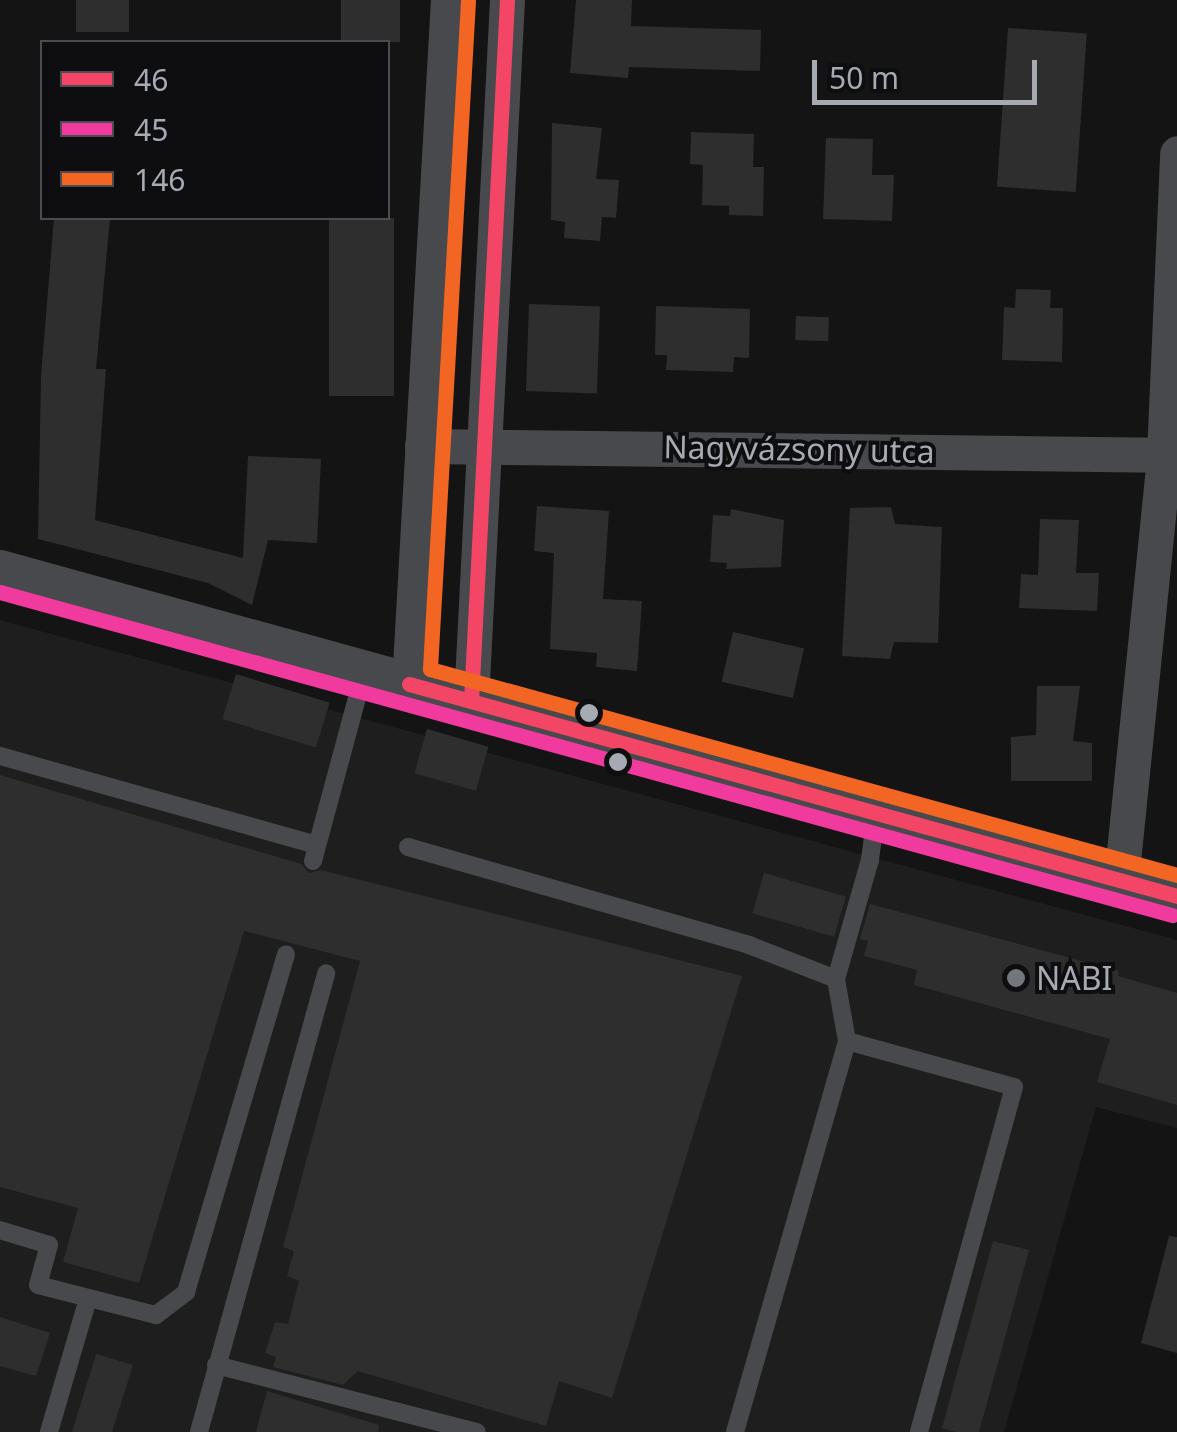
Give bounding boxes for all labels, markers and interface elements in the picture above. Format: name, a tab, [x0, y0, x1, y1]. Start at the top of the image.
legend	[40, 40, 390, 220]
scale bar	[817, 40, 1042, 102]
text: 50 m	[829, 57, 899, 98]
text: 46	[134, 59, 168, 100]
text: 45	[134, 109, 168, 150]
text: 146	[134, 159, 185, 200]
street label: Nagyvázsony utca	[663, 427, 935, 471]
unlabelled marker	[579, 703, 599, 723]
unlabelled marker	[608, 752, 628, 772]
place label: NABI	[1036, 959, 1112, 997]
marker: NABI	[1005, 967, 1027, 989]

